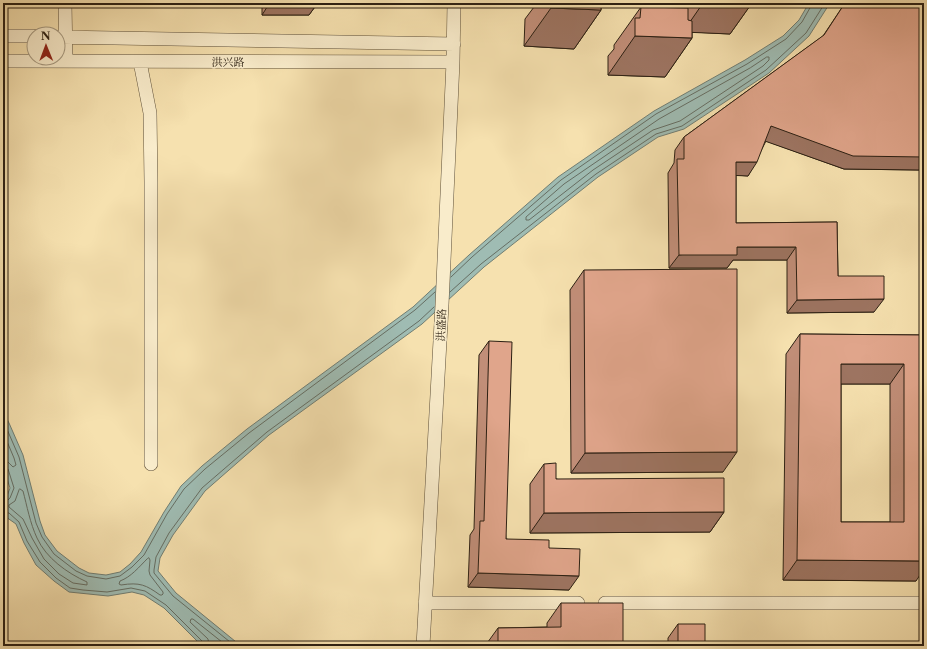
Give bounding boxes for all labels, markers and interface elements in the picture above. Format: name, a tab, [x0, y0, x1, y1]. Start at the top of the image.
north arrow	[26, 26, 66, 66]
text: N	[41, 29, 51, 43]
street label: 洪兴路	[212, 55, 245, 69]
street label: 洪盛路	[433, 308, 449, 342]

